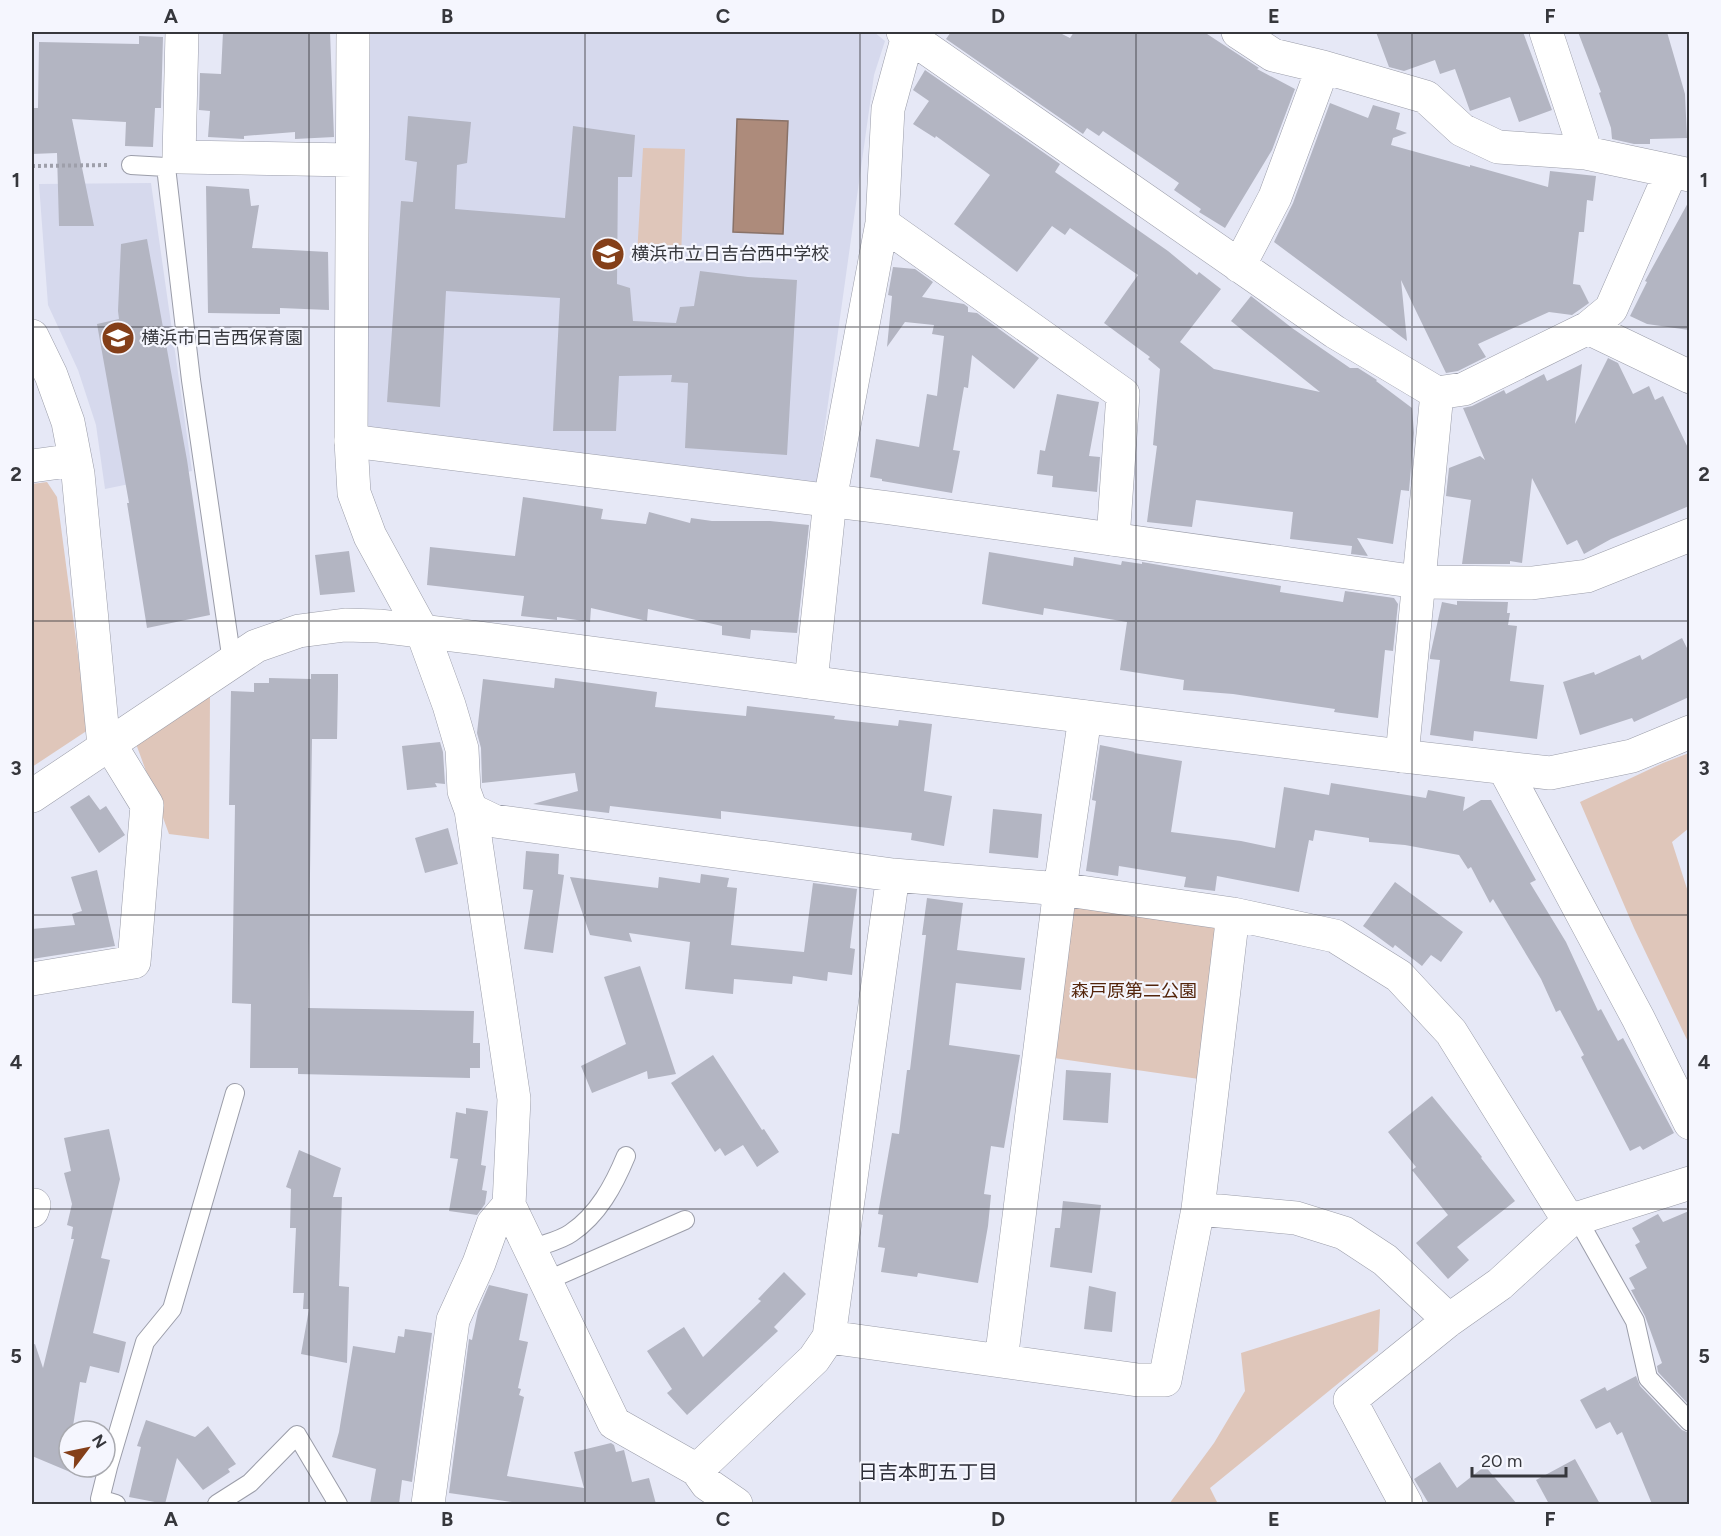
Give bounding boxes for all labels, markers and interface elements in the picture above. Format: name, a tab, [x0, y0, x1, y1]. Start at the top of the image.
text: A	[164, 4, 179, 28]
text: B	[441, 4, 453, 28]
text: C	[716, 4, 730, 28]
text: D	[991, 4, 1005, 28]
text: E	[1268, 4, 1280, 28]
text: F	[1544, 4, 1556, 28]
text: 1	[12, 168, 20, 192]
text: 1	[1700, 168, 1708, 192]
school or university icon: 横浜市立日吉台西中学校	[590, 236, 626, 272]
place label: 横浜市立日吉台西中学校	[631, 243, 829, 265]
school or university icon: 横浜市日吉西保育園	[100, 320, 136, 356]
place label: 横浜市日吉西保育園	[141, 327, 303, 349]
text: 2	[10, 462, 22, 486]
text: 2	[1698, 462, 1710, 486]
text: 3	[10, 756, 22, 780]
text: 3	[1698, 756, 1710, 780]
park label: 森戸原第二公園	[1071, 980, 1197, 1002]
text: 4	[10, 1050, 23, 1074]
text: 4	[1698, 1050, 1711, 1074]
text: 5	[10, 1344, 22, 1368]
text: 5	[1698, 1344, 1710, 1368]
north arrow	[57, 1419, 117, 1479]
text: N	[88, 1431, 111, 1452]
scale bar	[1472, 1440, 1566, 1478]
text: 20 m	[1481, 1450, 1522, 1472]
district label: 日吉本町五丁目	[858, 1460, 998, 1484]
text: A	[164, 1507, 179, 1531]
text: B	[441, 1507, 453, 1531]
text: C	[716, 1507, 730, 1531]
text: D	[991, 1507, 1005, 1531]
text: E	[1268, 1507, 1280, 1531]
text: F	[1544, 1507, 1556, 1531]

